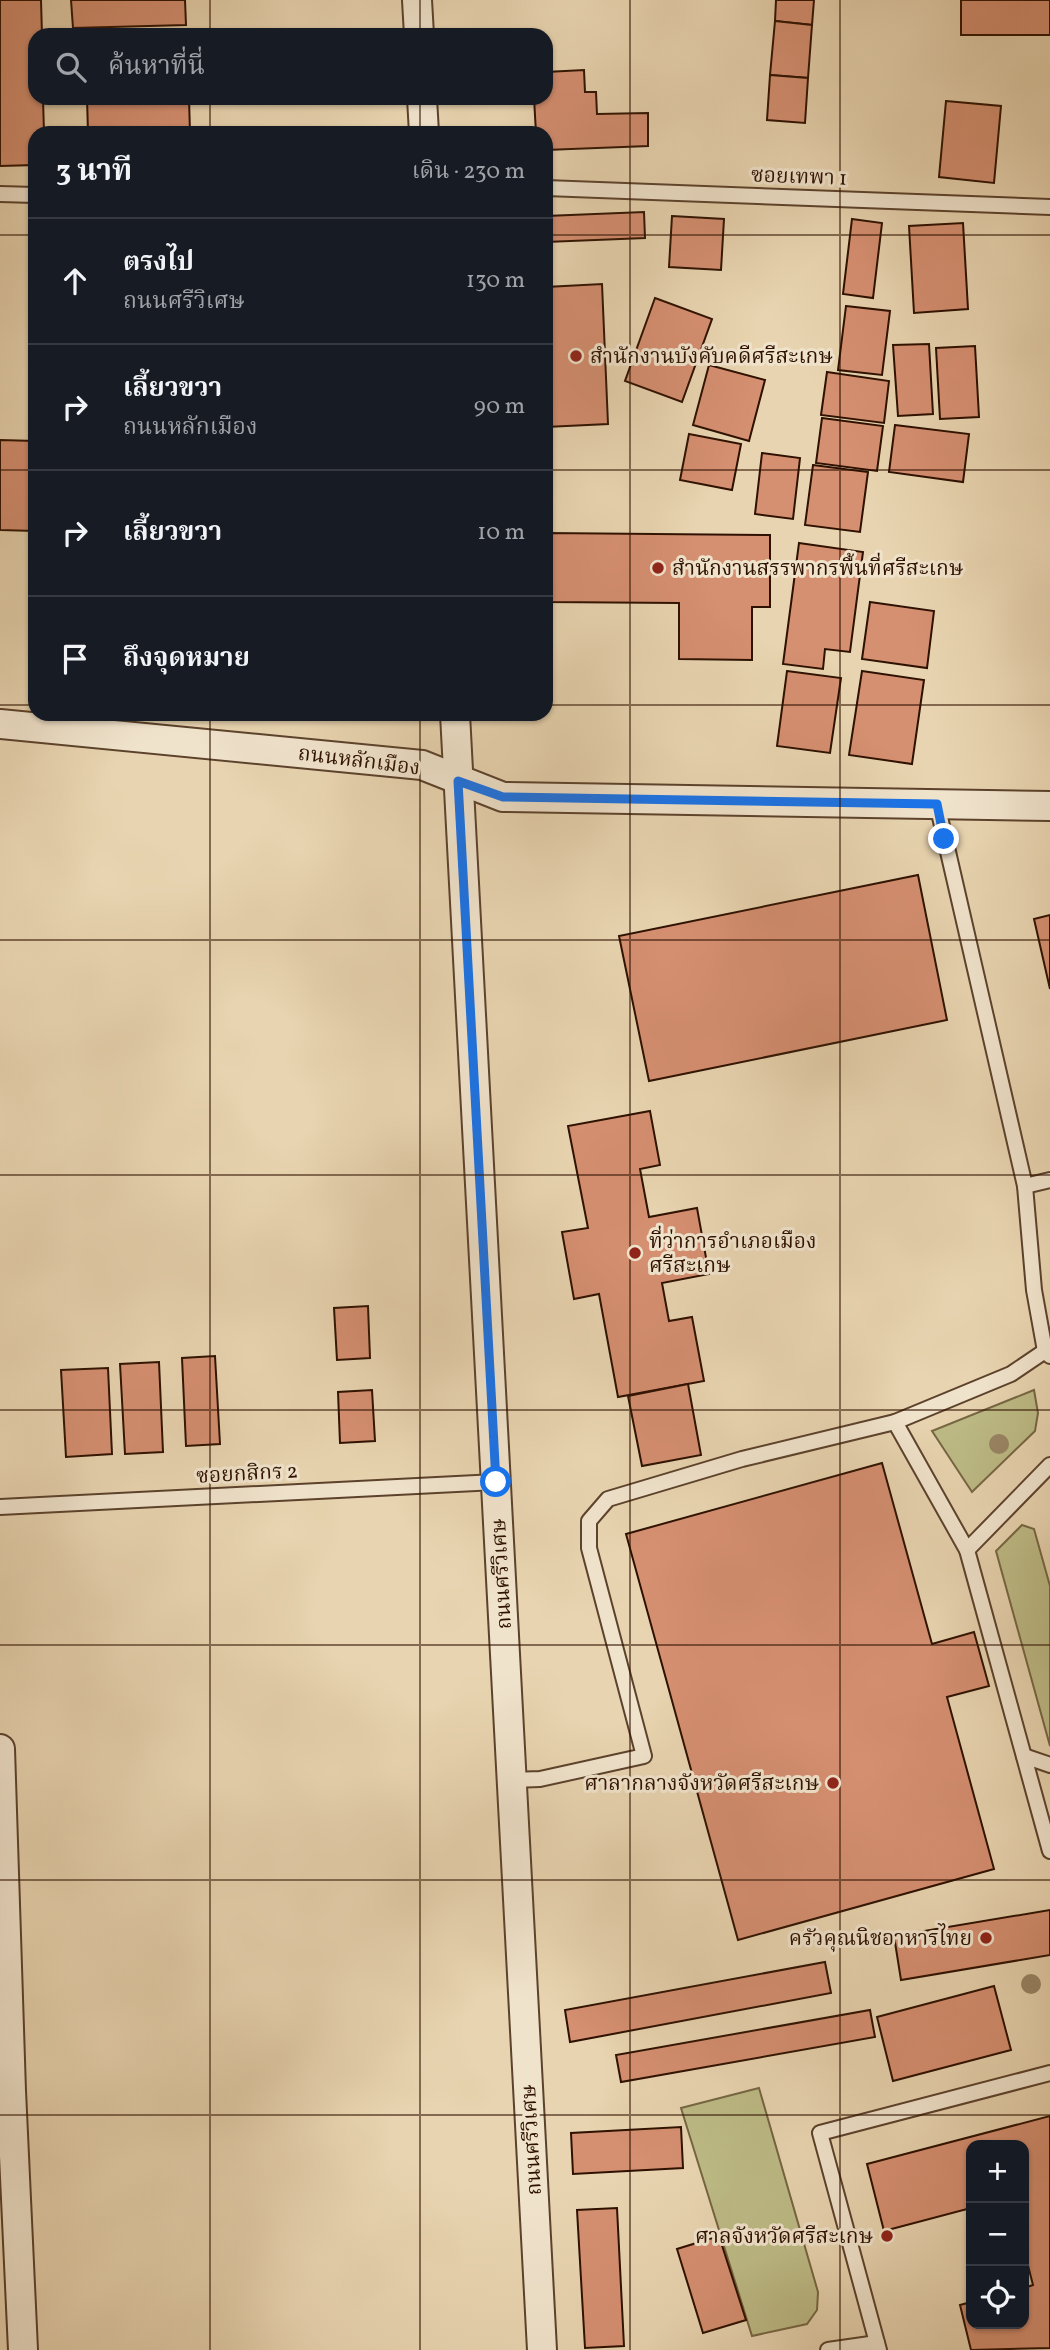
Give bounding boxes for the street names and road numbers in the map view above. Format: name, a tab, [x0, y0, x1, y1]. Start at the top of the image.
street label: ซอยเทพา 1	[750, 161, 848, 194]
street label: ถนนหลักเมือง	[296, 740, 422, 783]
street label: ซอยกสิกร 2	[195, 1457, 299, 1492]
street label: ถนนศรีวิเศษ	[485, 1517, 520, 1630]
street label: ถนนศรีวิเศษ	[515, 2083, 550, 2196]

